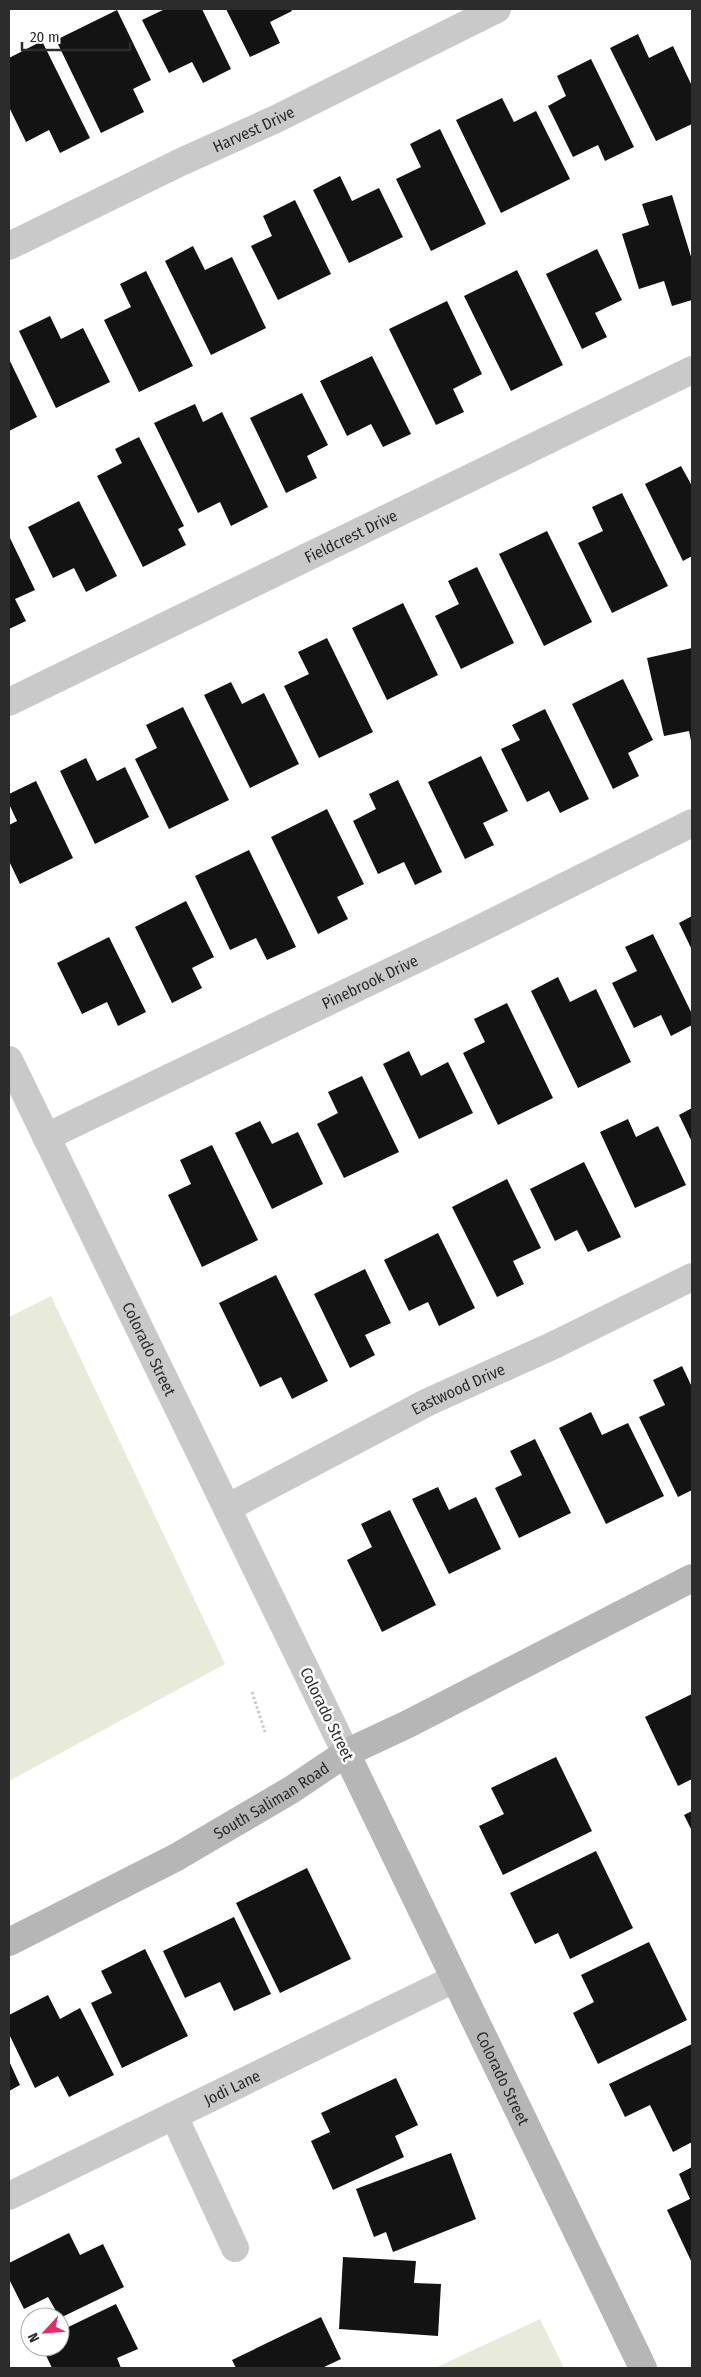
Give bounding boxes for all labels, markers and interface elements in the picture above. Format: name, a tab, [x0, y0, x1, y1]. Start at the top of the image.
scale bar	[22, 20, 130, 52]
text: 20 m	[30, 28, 60, 46]
street label: Harvest Drive	[210, 102, 298, 156]
street label: Fieldcrest Drive	[301, 505, 400, 566]
street label: Pinebrook Drive	[318, 950, 421, 1013]
street label: Colorado Street	[119, 1299, 181, 1399]
street label: Eastwood Drive	[408, 1359, 508, 1419]
street label: Colorado Street	[296, 1664, 358, 1765]
street label: South Saliman Road	[210, 1758, 332, 1843]
street label: Colorado Street	[472, 2028, 534, 2129]
street label: Jodi Lane	[201, 2065, 263, 2109]
north arrow	[20, 2307, 70, 2357]
text: N	[24, 2330, 43, 2345]

